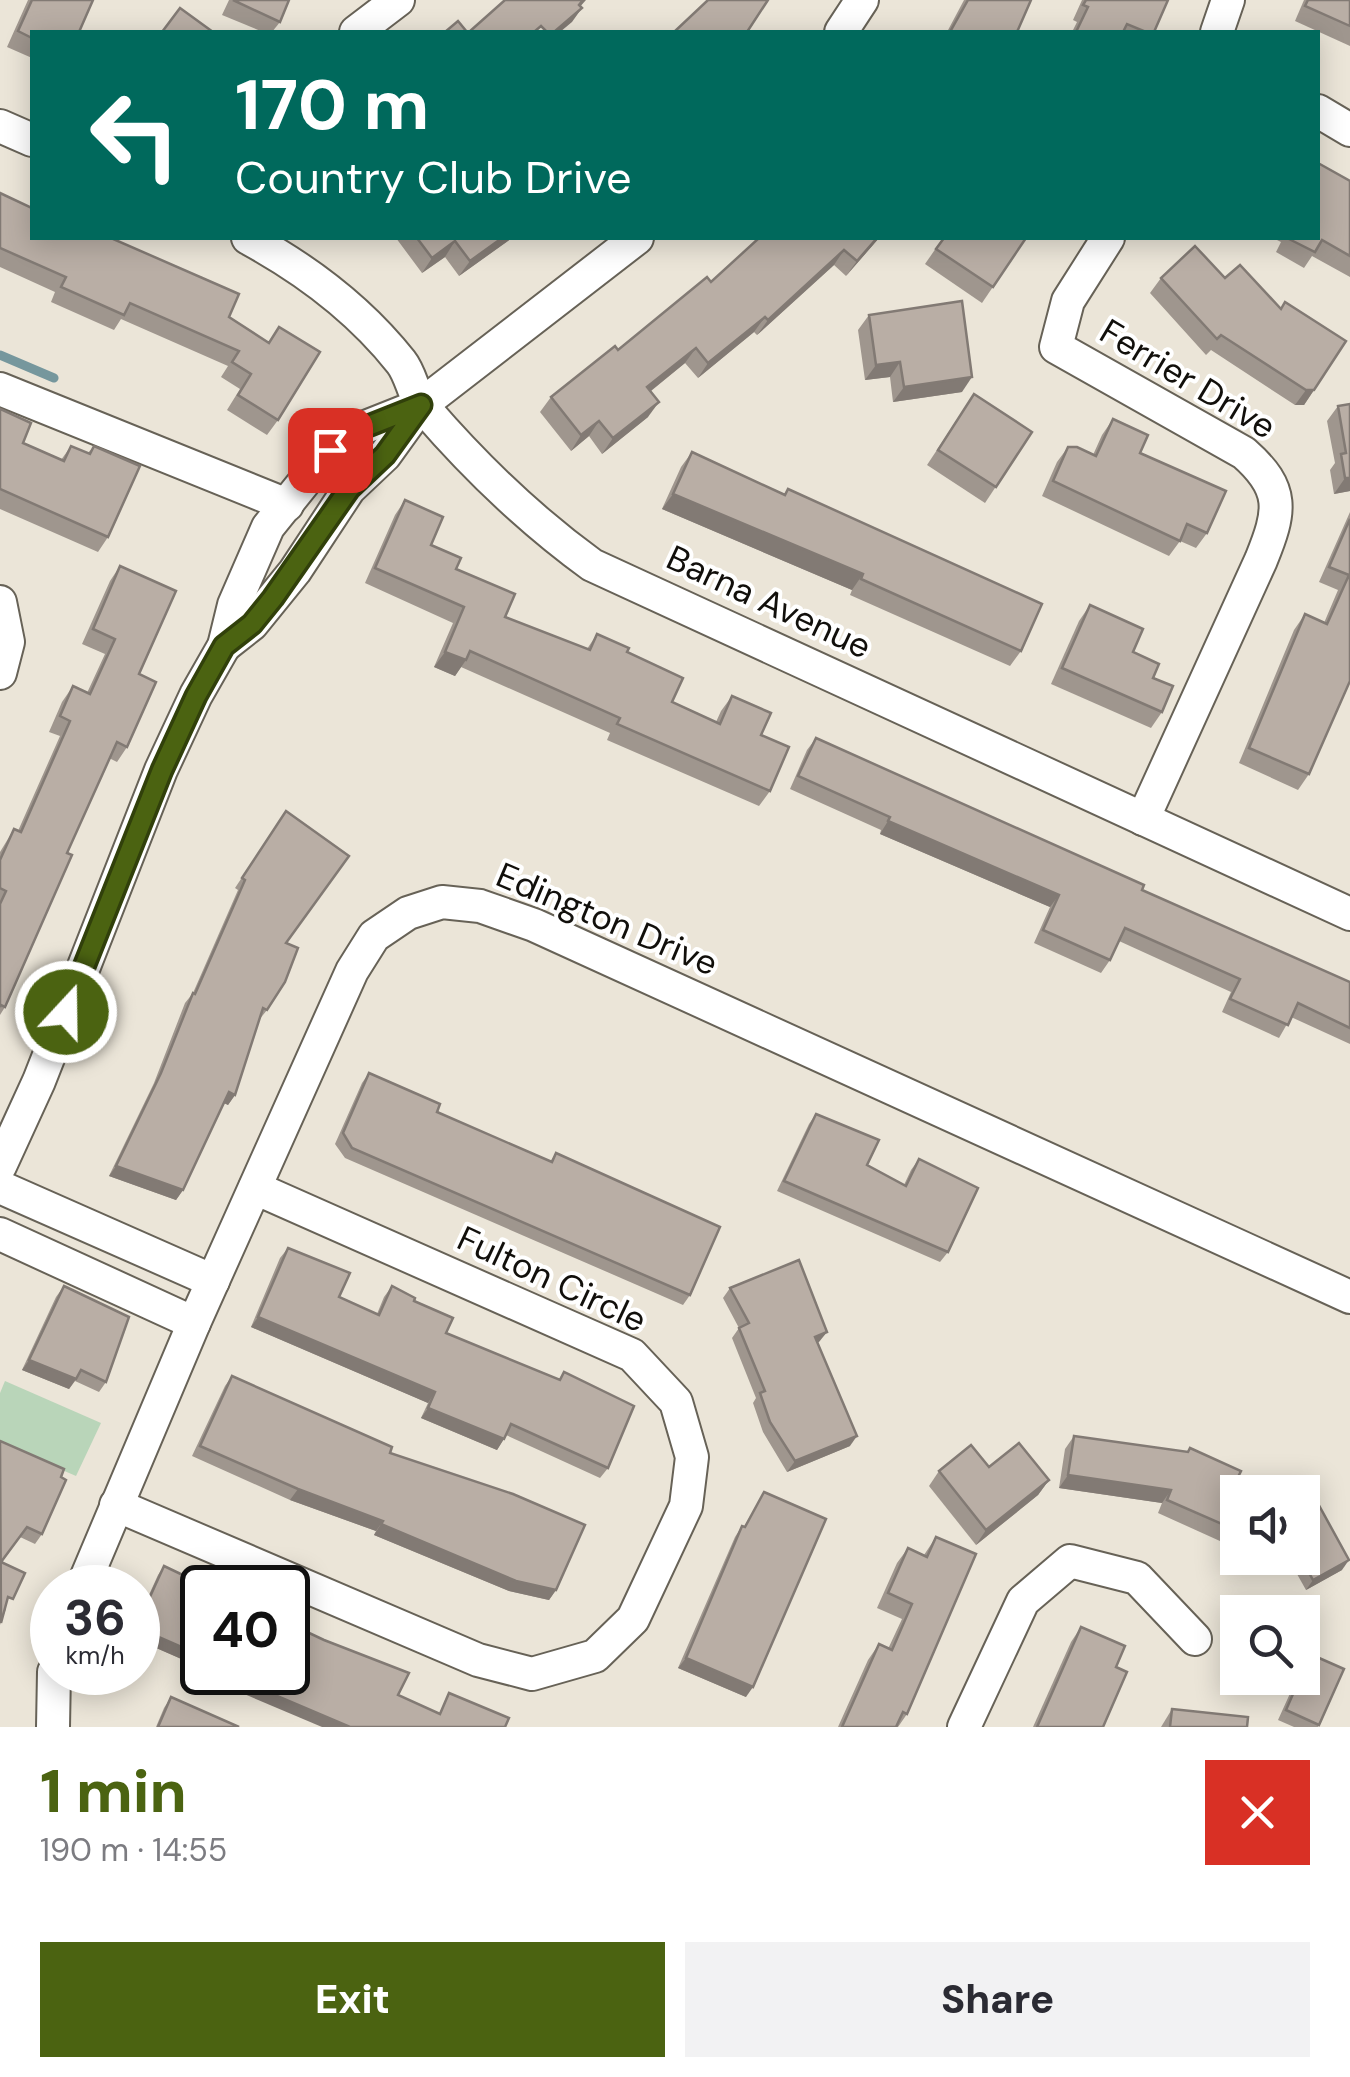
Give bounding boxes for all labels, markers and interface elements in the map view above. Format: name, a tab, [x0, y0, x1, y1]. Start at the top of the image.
text: 170 m	[235, 60, 429, 151]
icon: left	[70, 70, 200, 200]
text: Country Club Drive	[235, 148, 632, 207]
street label: Ferrier Drive	[1092, 309, 1284, 449]
pin	[288, 408, 373, 493]
icon: arrive	[303, 423, 358, 478]
street label: Barna Avenue	[659, 535, 879, 669]
street label: Edington Drive	[489, 852, 725, 986]
position arrow	[14, 960, 118, 1064]
street label: Fulton Circle	[450, 1215, 654, 1343]
map controls	[1220, 1475, 1320, 1695]
button: sound	[1220, 1475, 1320, 1575]
speed limit sign: 40	[180, 1565, 310, 1695]
text: 36	[64, 1585, 126, 1651]
button: search	[1220, 1595, 1320, 1695]
text: km/h	[65, 1639, 125, 1672]
text: 1 min	[40, 1752, 187, 1831]
button: close	[1205, 1760, 1310, 1865]
text: 190 m · 14:55	[40, 1829, 227, 1871]
button: Exit	[40, 1942, 665, 2057]
button: Share	[685, 1942, 1310, 2057]

